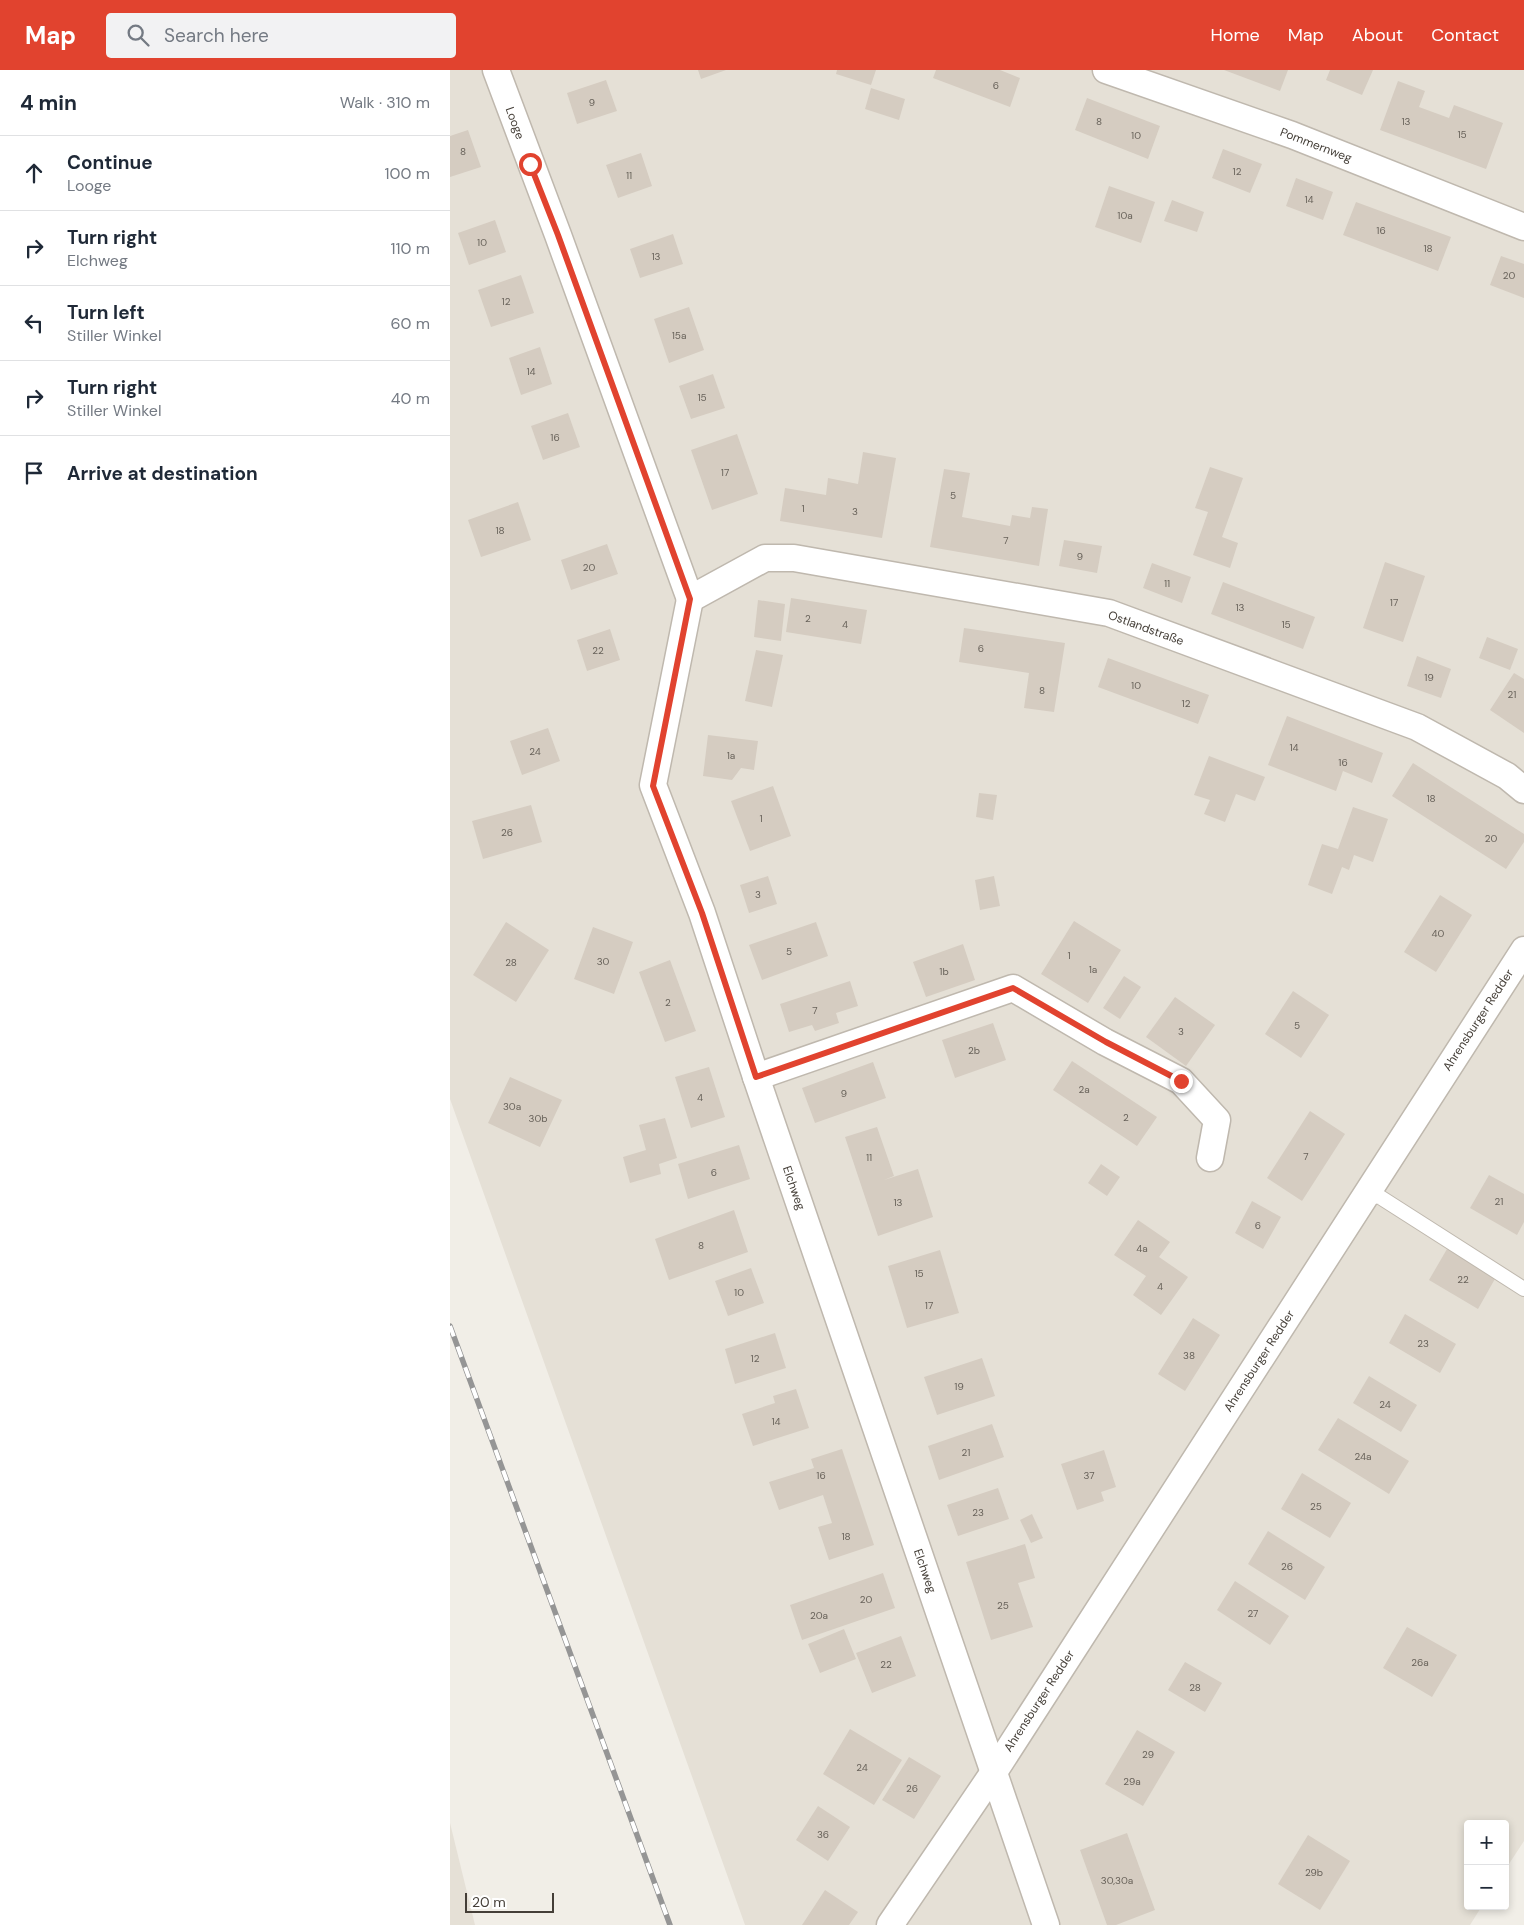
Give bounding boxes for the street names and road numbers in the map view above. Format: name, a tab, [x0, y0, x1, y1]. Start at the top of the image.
street label: Looge	[502, 105, 528, 142]
street label: Pommernweg	[1278, 124, 1354, 166]
street label: Ostlandstraße	[1106, 607, 1186, 649]
street label: Ahrensburger Redder	[1439, 966, 1517, 1074]
street label: Elchweg	[779, 1164, 809, 1212]
street label: Ahrensburger Redder	[1220, 1307, 1298, 1415]
street label: Elchweg	[910, 1547, 940, 1595]
street label: Ahrensburger Redder	[1000, 1647, 1078, 1755]

